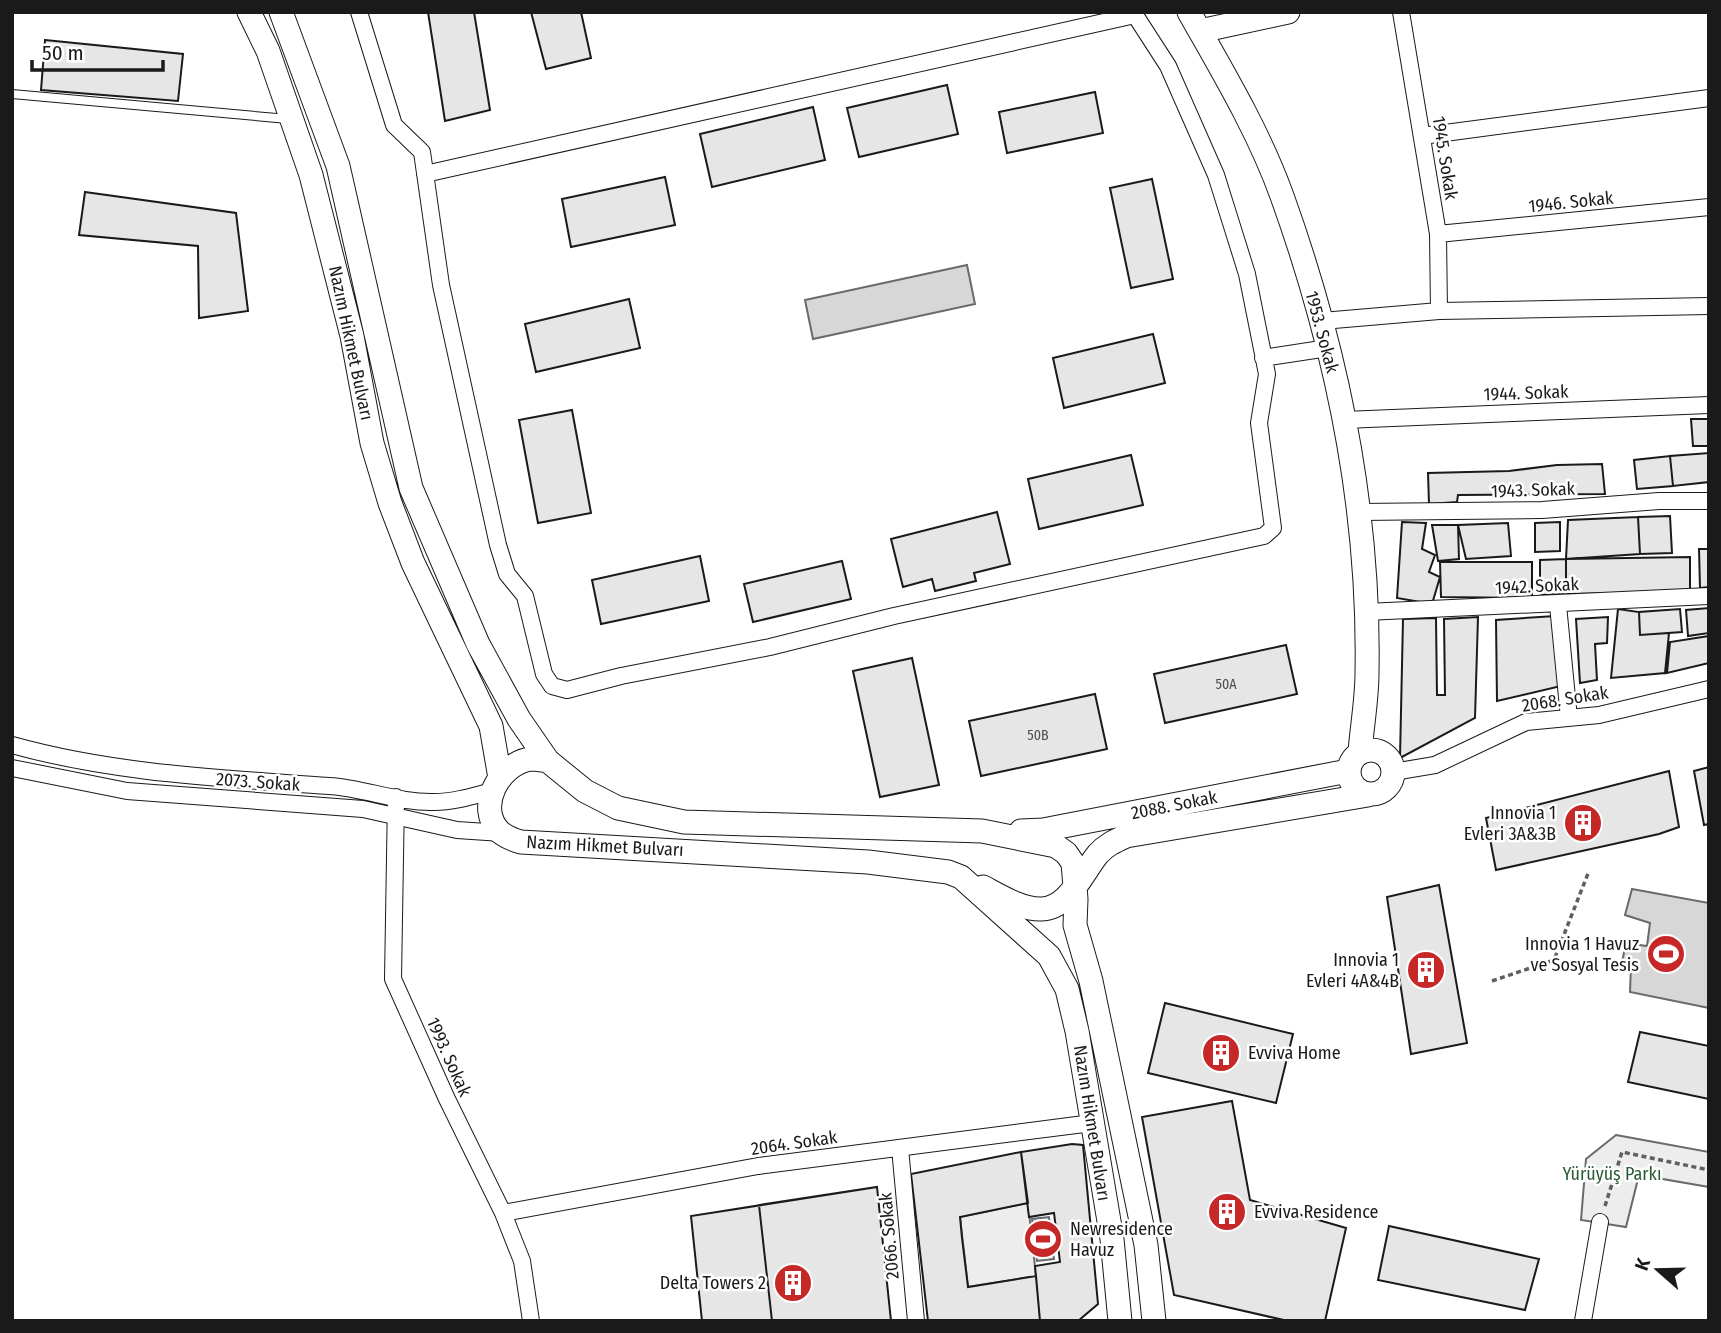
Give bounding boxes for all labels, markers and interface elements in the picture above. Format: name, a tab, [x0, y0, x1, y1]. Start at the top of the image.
scale bar	[32, 28, 163, 72]
text: 50 m	[42, 40, 84, 66]
street label: 1945. Sokak	[1428, 115, 1463, 202]
street label: 1946. Sokak	[1528, 187, 1615, 217]
street label: Nazım Hikmet Bulvarı	[324, 264, 378, 422]
street label: 1953. Sokak	[1301, 289, 1344, 376]
street label: 1944. Sokak	[1483, 381, 1569, 405]
street label: 1943. Sokak	[1491, 478, 1576, 502]
street label: 1942. Sokak	[1495, 573, 1580, 599]
house number: 50A	[1215, 676, 1237, 693]
street label: 2068. Sokak	[1520, 681, 1610, 717]
house number: 50B	[1027, 727, 1049, 744]
street label: 2073. Sokak	[215, 768, 301, 796]
street label: 2088. Sokak	[1129, 786, 1219, 824]
place label: Innovia 1 Evleri 3A&3B	[1464, 802, 1556, 845]
building icon: Innovia 1 Evleri 3A&3B	[1562, 802, 1604, 844]
street label: Nazım Hikmet Bulvarı	[526, 831, 684, 861]
place label: Innovia 1 Havuz ve Sosyal Tesis	[1525, 933, 1639, 976]
sports icon: Innovia 1 Havuz ve Sosyal Tesis	[1645, 933, 1687, 975]
place label: Innovia 1 Evleri 4A&4B	[1306, 949, 1399, 992]
building icon: Innovia 1 Evleri 4A&4B	[1405, 949, 1447, 991]
street label: 1993. Sokak	[422, 1014, 476, 1100]
building icon: Evviva Home	[1200, 1032, 1242, 1074]
place label: Evviva Home	[1248, 1042, 1341, 1064]
street label: Nazım Hikmet Bulvarı	[1069, 1044, 1115, 1202]
street label: 2064. Sokak	[750, 1126, 839, 1160]
park label: Yürüyüş Parkı	[1562, 1163, 1662, 1185]
street label: 2066. Sokak	[874, 1191, 904, 1280]
building icon: Evviva Residence	[1206, 1191, 1248, 1233]
place label: Evviva Residence	[1254, 1201, 1378, 1223]
sports icon: Newresidence Havuz	[1022, 1218, 1064, 1260]
place label: Newresidence Havuz	[1070, 1218, 1173, 1261]
north arrow	[1623, 1235, 1693, 1305]
text: K	[1630, 1254, 1656, 1273]
building icon: Delta Towers 2	[772, 1262, 814, 1304]
place label: Delta Towers 2	[660, 1272, 766, 1294]

